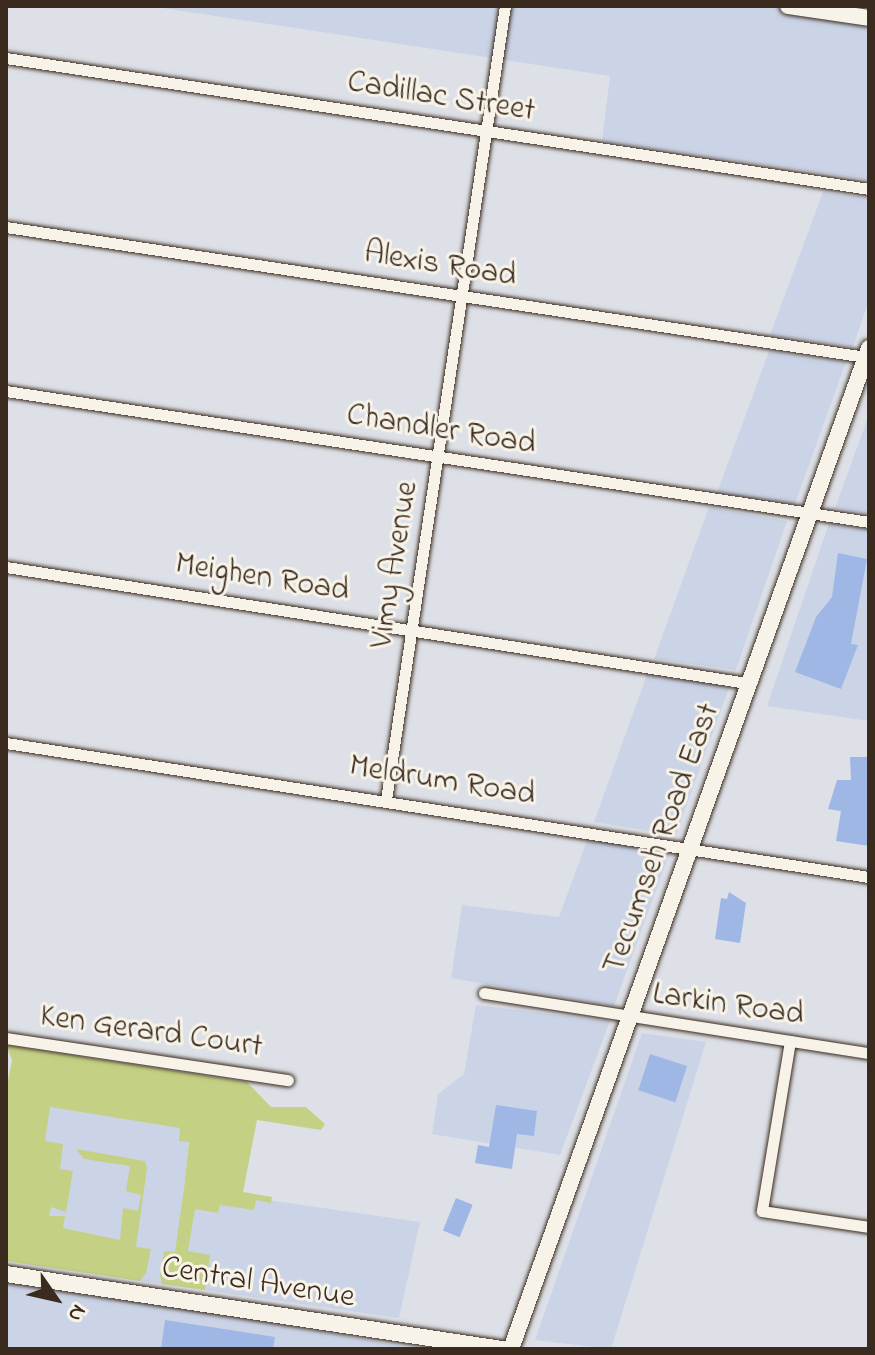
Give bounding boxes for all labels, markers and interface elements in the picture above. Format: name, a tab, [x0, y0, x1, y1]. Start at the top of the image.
street label: Cadillac Street	[344, 64, 538, 132]
street label: Alexis Road	[361, 235, 519, 297]
street label: Chandler Road	[344, 397, 538, 465]
street label: Vimy Avenue	[364, 479, 428, 651]
street label: Meighen Road	[172, 546, 352, 612]
street label: Tecumseh Road East	[596, 699, 730, 979]
street label: Meldrum Road	[346, 748, 538, 816]
street label: Larkin Road	[650, 976, 806, 1036]
street label: Ken Gerard Court	[37, 998, 265, 1068]
street label: Central Avenue	[159, 1250, 357, 1318]
north arrow	[16, 1259, 96, 1339]
text: N	[58, 1297, 93, 1328]

